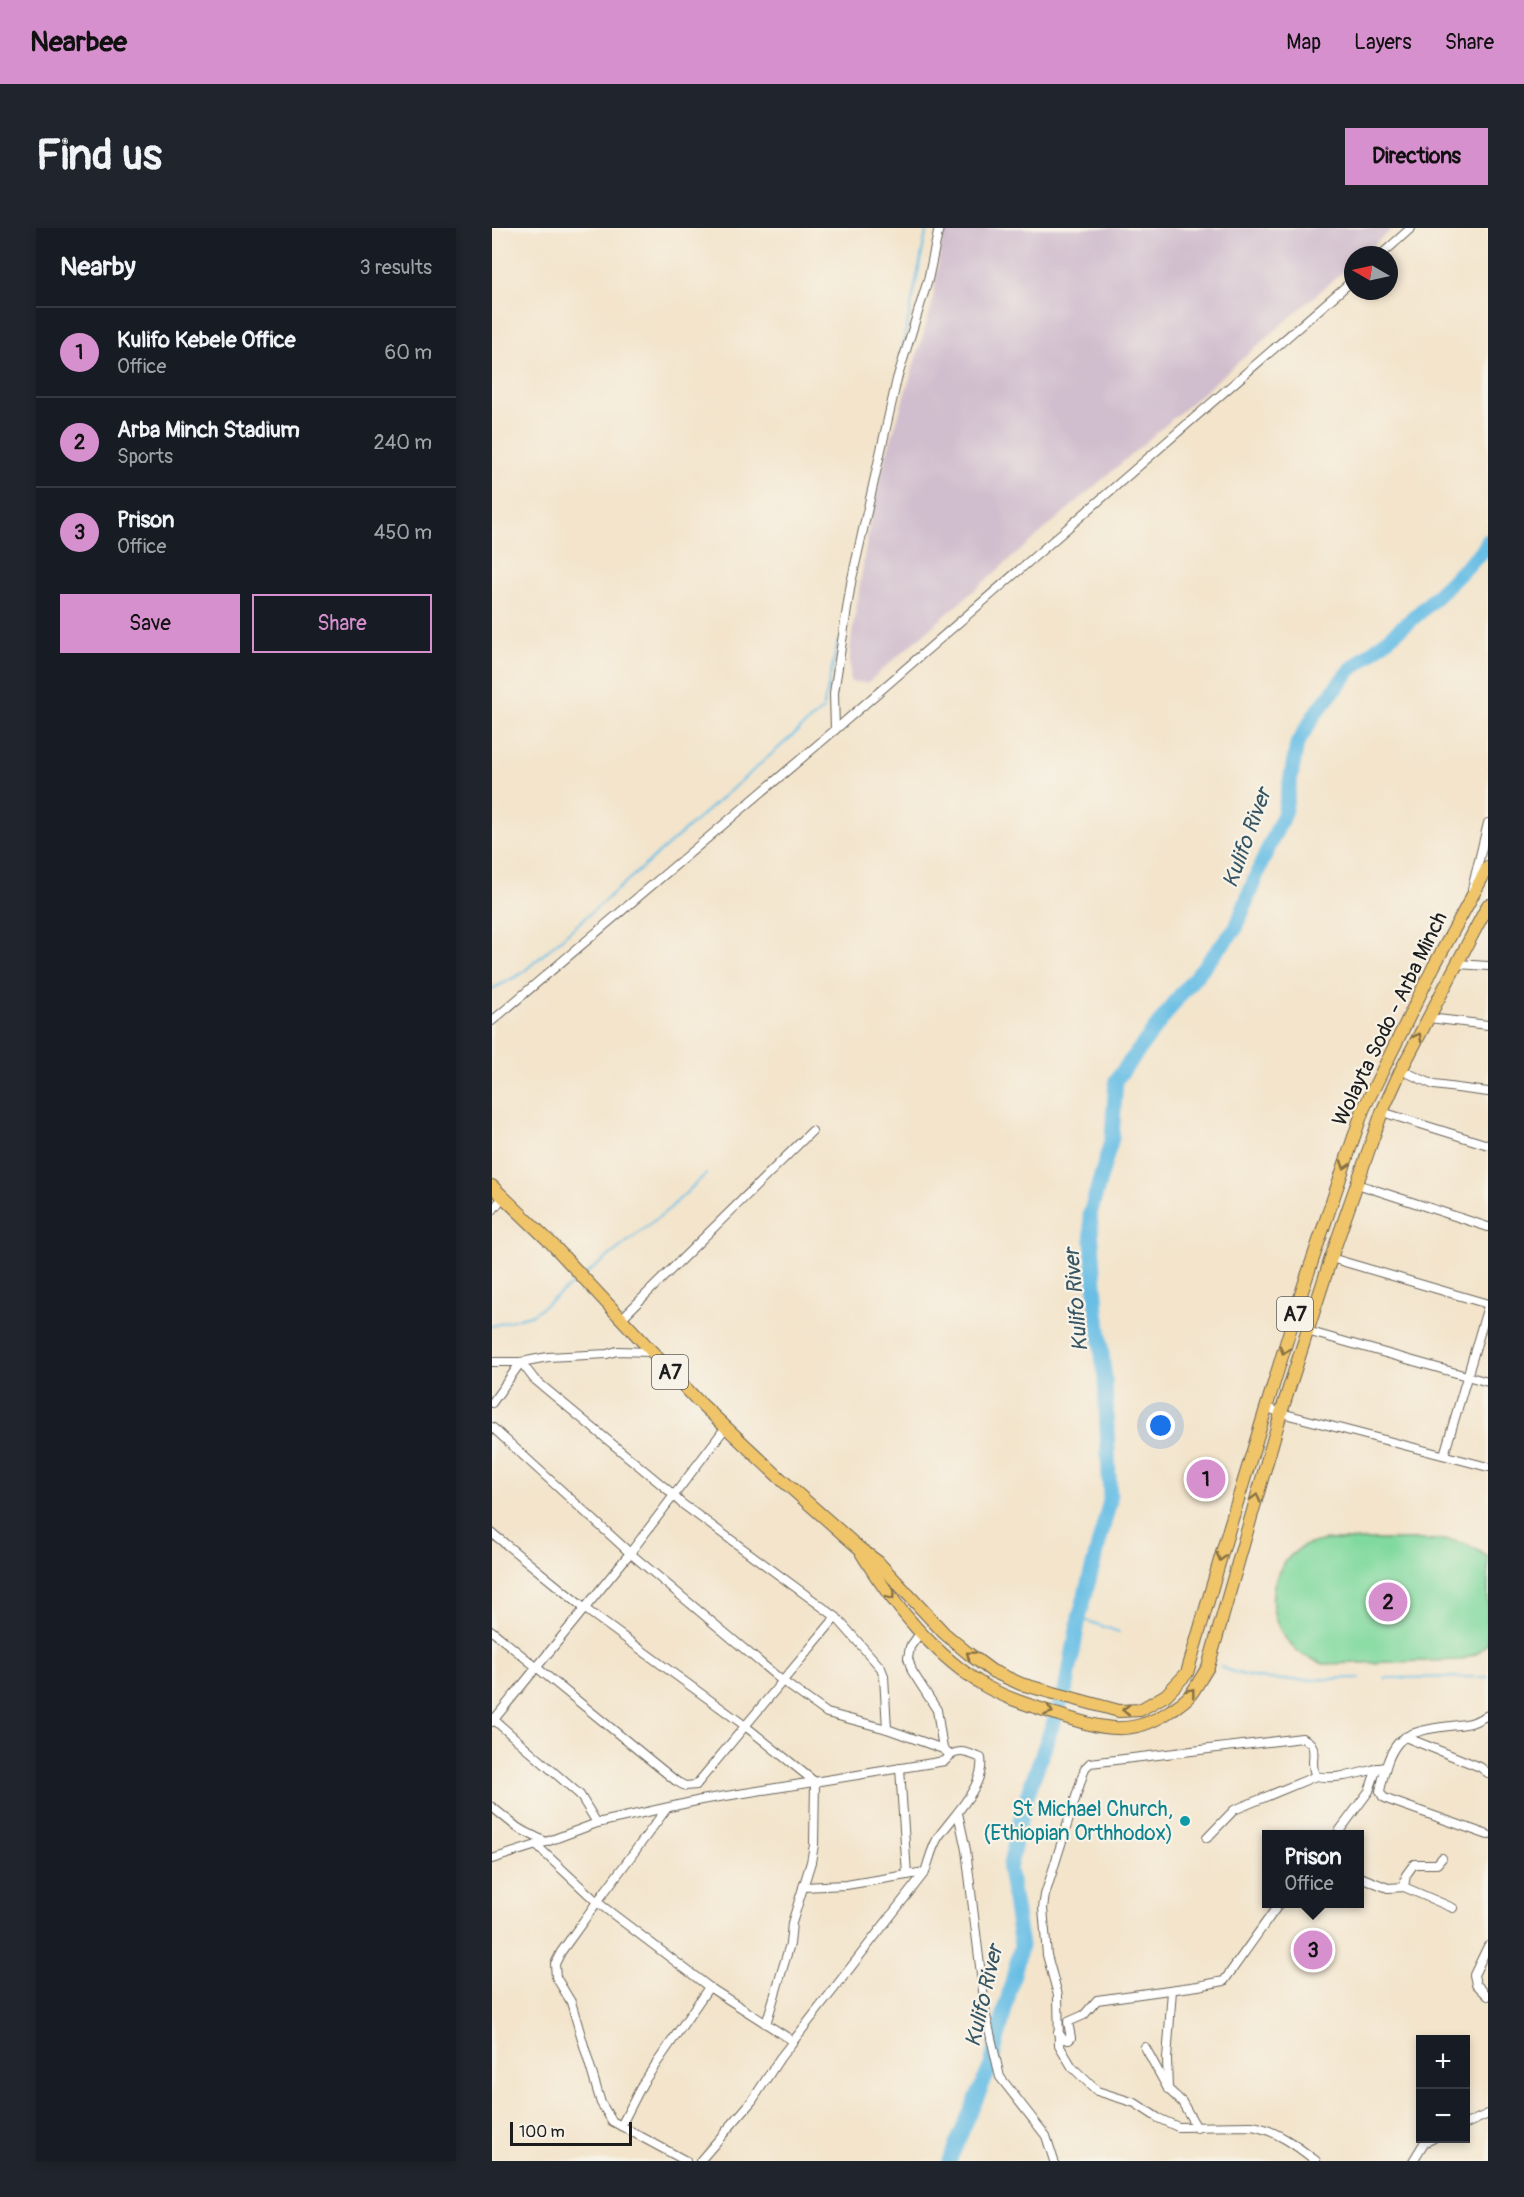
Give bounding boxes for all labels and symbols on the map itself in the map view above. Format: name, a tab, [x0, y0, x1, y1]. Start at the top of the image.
north arrow	[1344, 246, 1398, 300]
water label: Kulifo River	[1216, 782, 1279, 891]
street label: Wolayta Sodo - Arba Minch	[1326, 907, 1454, 1131]
one-way arrow	[1411, 1033, 1423, 1043]
one-way arrow	[1339, 1159, 1352, 1170]
water label: Kulifo River	[1057, 1244, 1094, 1353]
road number: A7	[1277, 1297, 1313, 1331]
one-way arrow	[1278, 1344, 1291, 1355]
road number: A7	[652, 1355, 688, 1389]
your location	[1146, 1411, 1175, 1440]
pin: 1	[1186, 1456, 1226, 1502]
one-way arrow	[1249, 1493, 1261, 1503]
one-way arrow	[1216, 1551, 1228, 1562]
pin: 2	[1368, 1580, 1408, 1624]
one-way arrow	[884, 1589, 895, 1600]
one-way arrow	[966, 1651, 977, 1662]
one-way arrow	[1184, 1688, 1195, 1699]
one-way arrow	[1043, 1704, 1054, 1717]
one-way arrow	[1122, 1704, 1131, 1716]
place label: St Michael Church, (Ethiopian Orthhodox)	[983, 1796, 1173, 1847]
marker: St Michael Church, (Ethiopian Orthhodox)	[1178, 1814, 1192, 1828]
pin: 3	[1294, 1928, 1332, 1972]
water label: Kulifo River	[959, 1939, 1010, 2050]
scale bar	[510, 2119, 632, 2146]

